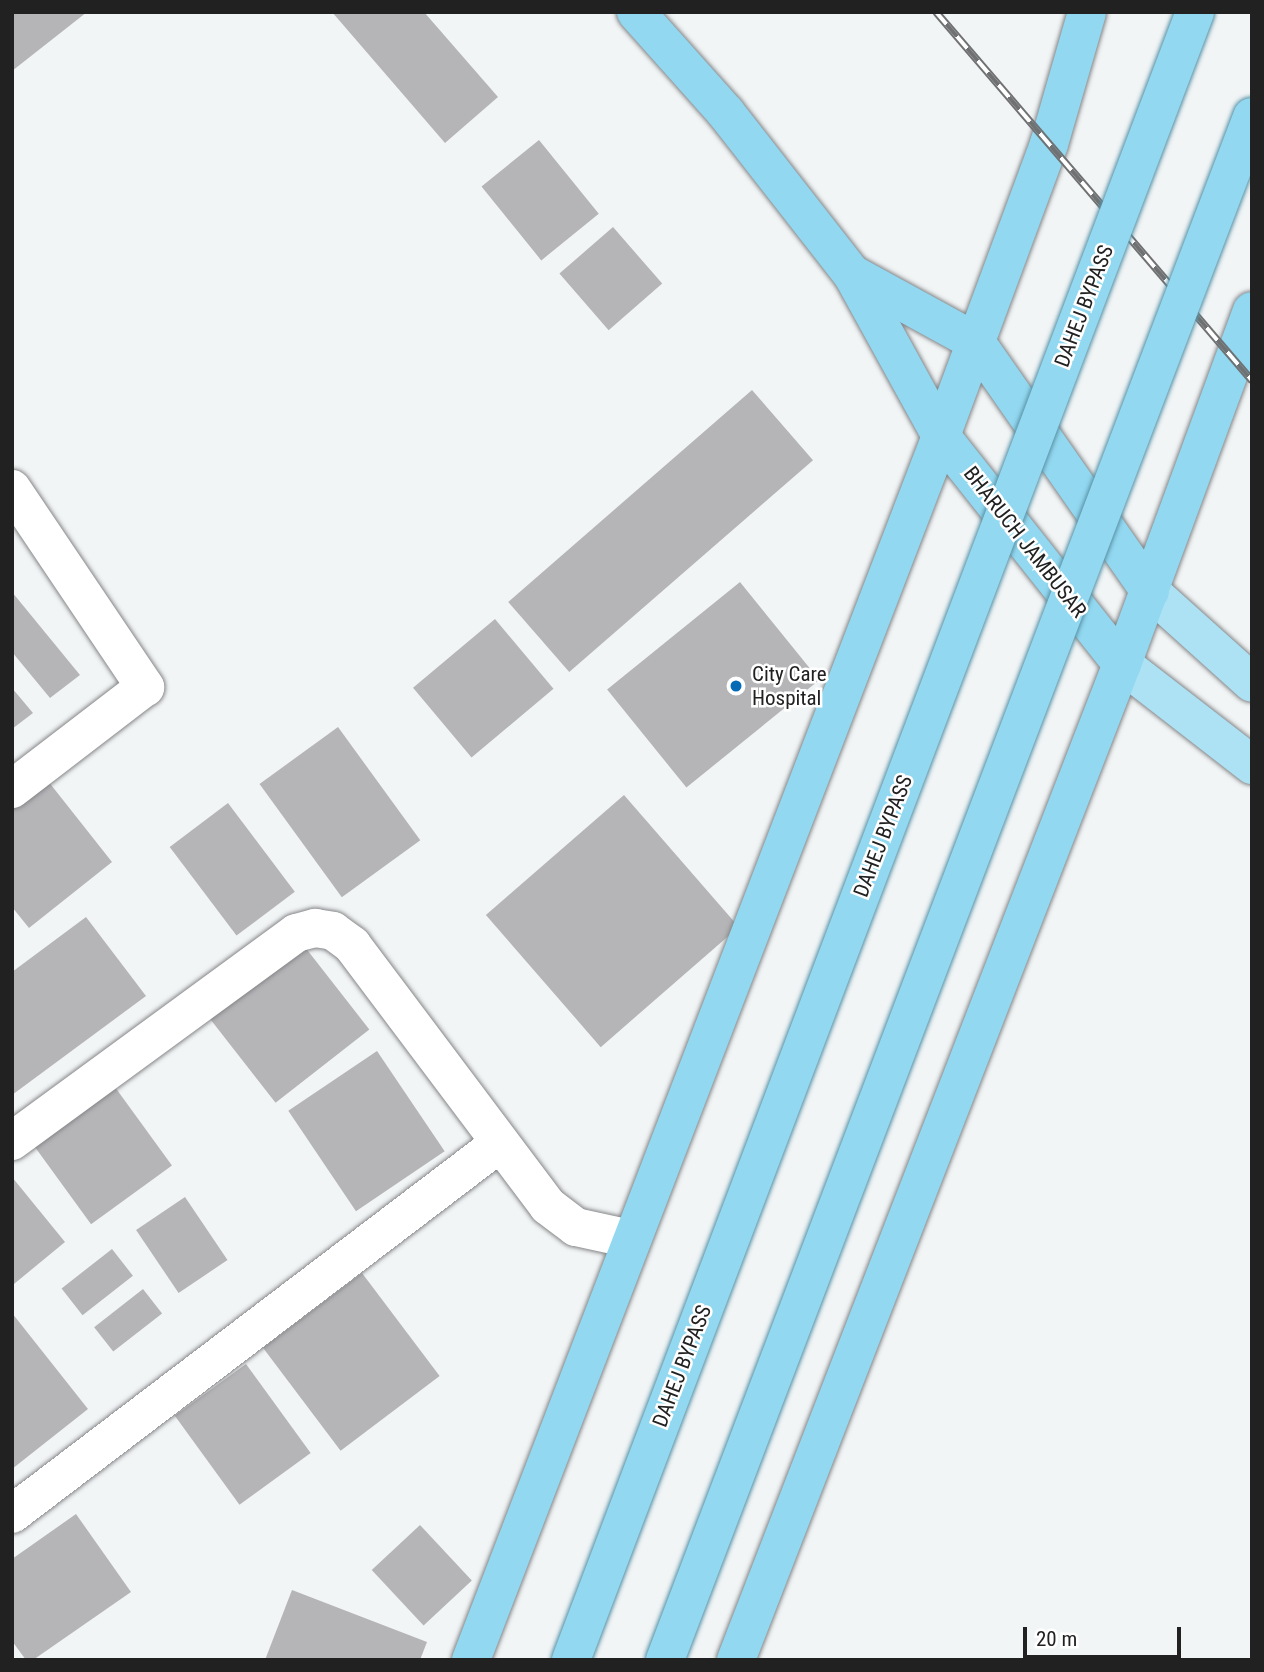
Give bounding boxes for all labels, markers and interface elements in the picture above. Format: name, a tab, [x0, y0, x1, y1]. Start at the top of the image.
street label: DAHEJ BYPASS	[1049, 242, 1119, 370]
street label: BHARUCH JAMBUSAR	[958, 461, 1092, 623]
place label: City Care Hospital	[752, 661, 827, 711]
marker: City Care Hospital	[726, 676, 746, 696]
street label: DAHEJ BYPASS	[848, 772, 918, 900]
street label: DAHEJ BYPASS	[647, 1302, 717, 1430]
scale bar	[1026, 1612, 1184, 1656]
text: 20 m	[1036, 1627, 1077, 1651]

